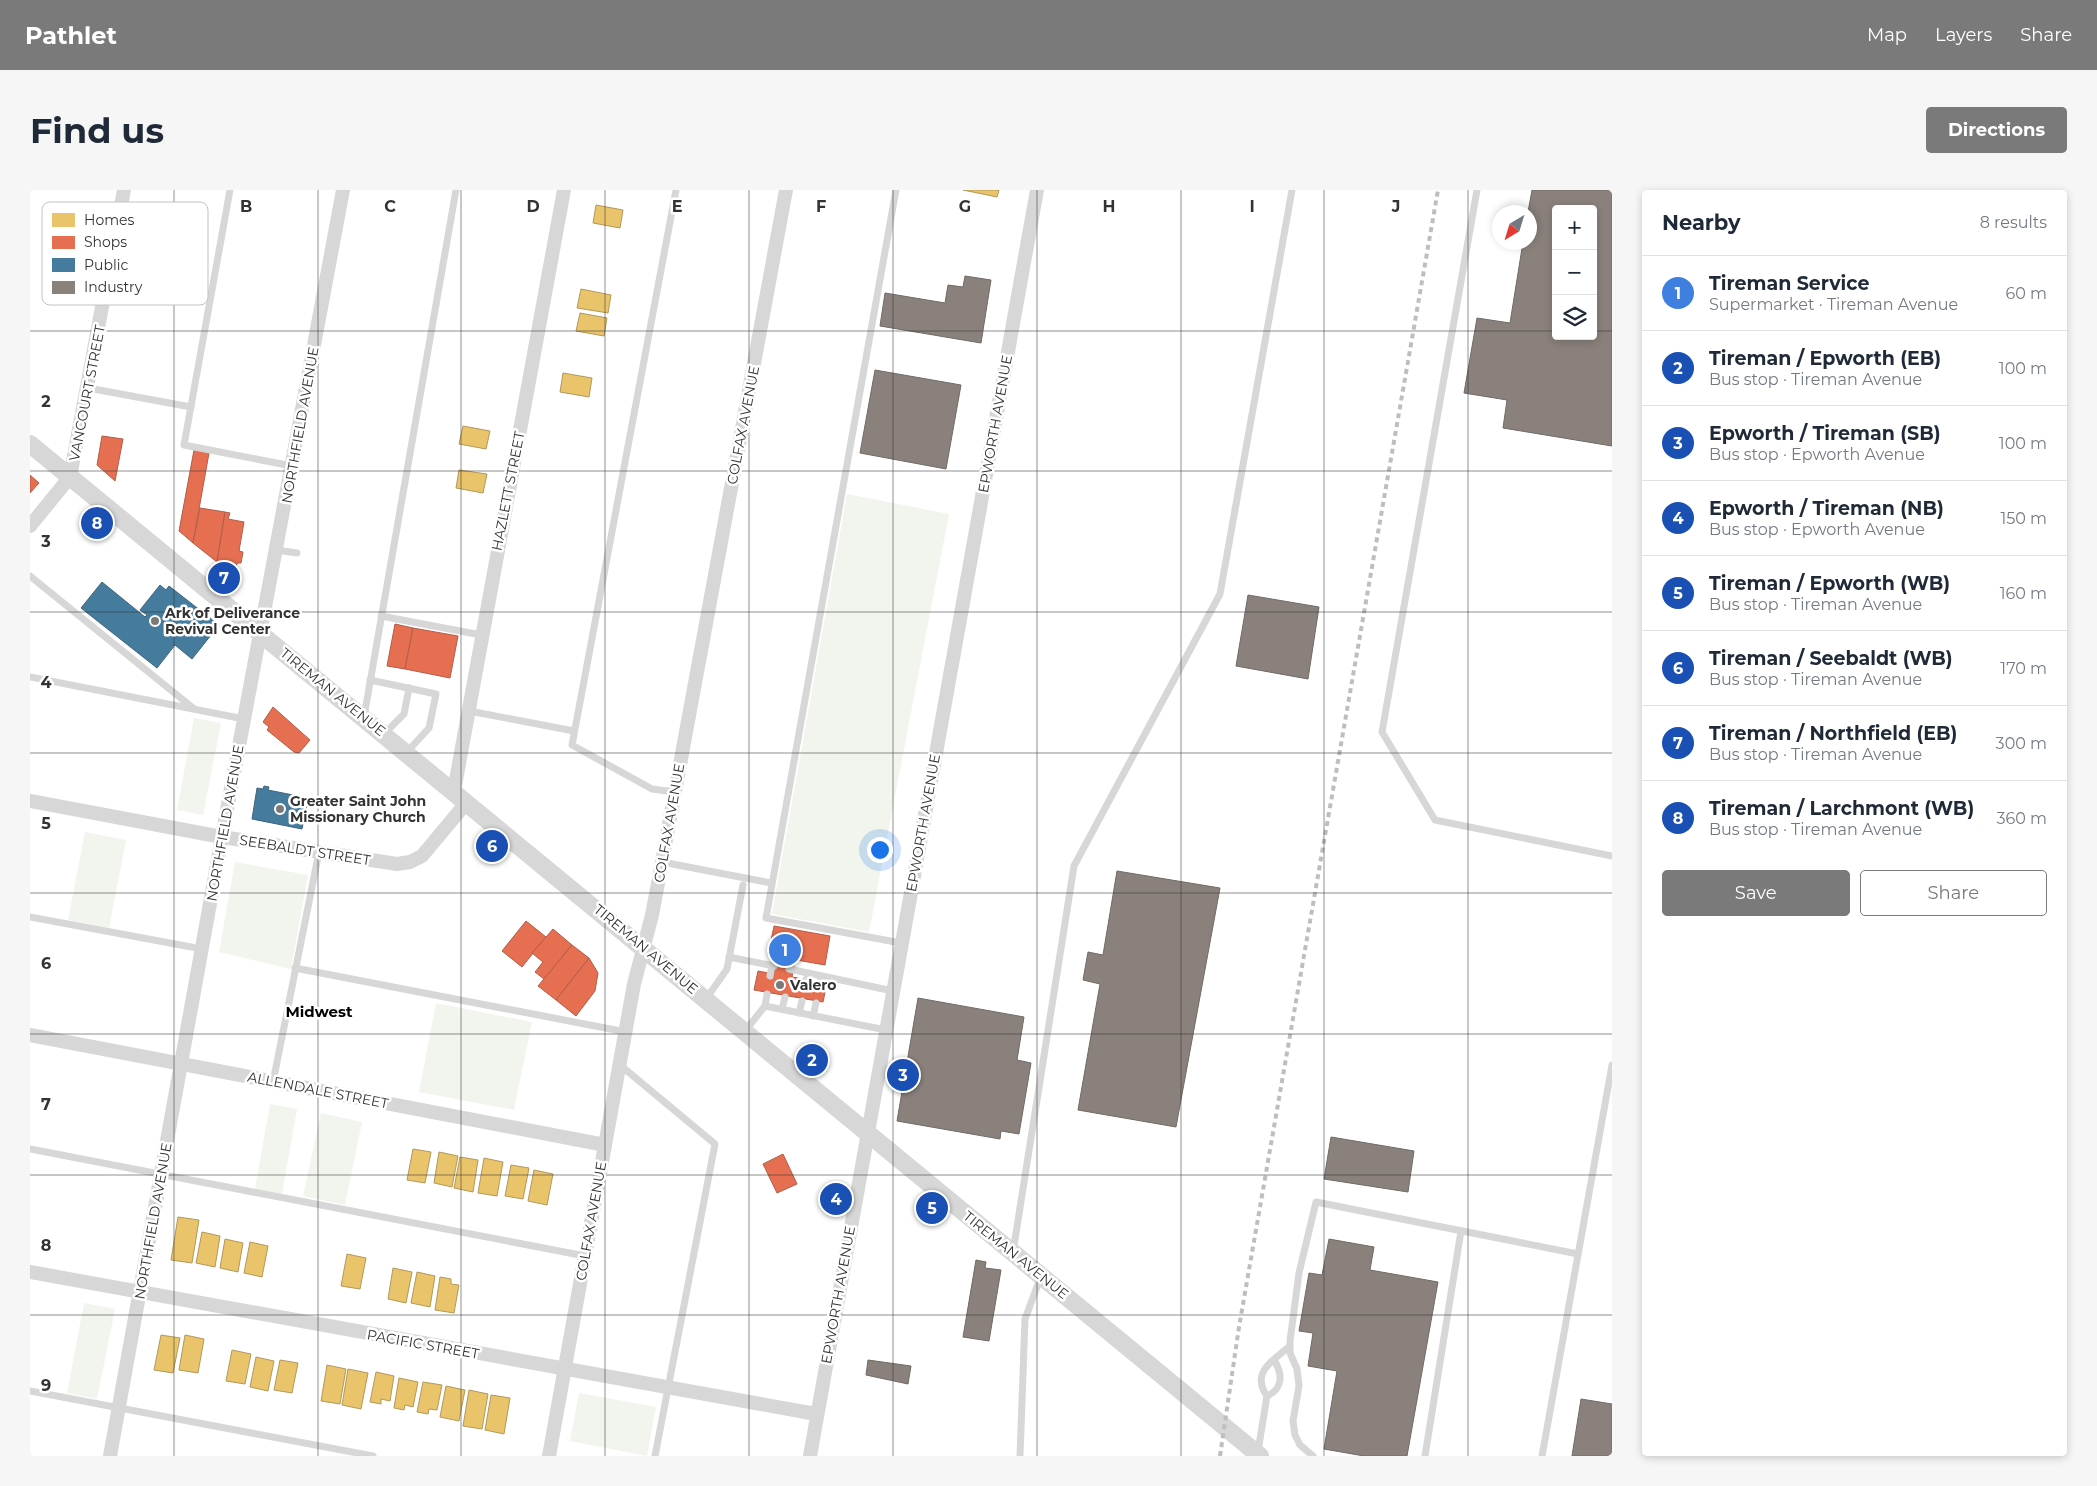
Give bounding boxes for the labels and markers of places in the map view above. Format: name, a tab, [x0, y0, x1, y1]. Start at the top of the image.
pin: 8	[81, 504, 113, 542]
pin: 7	[208, 559, 240, 597]
place label: Ark of Deliverance Revival Center	[164, 604, 300, 638]
marker: Ark of Deliverance Revival Center	[149, 615, 161, 627]
place label: Greater Saint John Missionary Church	[290, 792, 426, 826]
marker: Greater Saint John Missionary Church	[274, 803, 286, 815]
pin: 6	[476, 827, 508, 865]
pin: 1	[769, 931, 801, 969]
place label: Valero	[789, 976, 836, 994]
marker: Valero	[774, 979, 786, 991]
pin: 2	[796, 1041, 828, 1079]
pin: 3	[887, 1056, 919, 1094]
pin: 4	[820, 1180, 852, 1218]
pin: 5	[916, 1189, 948, 1227]

